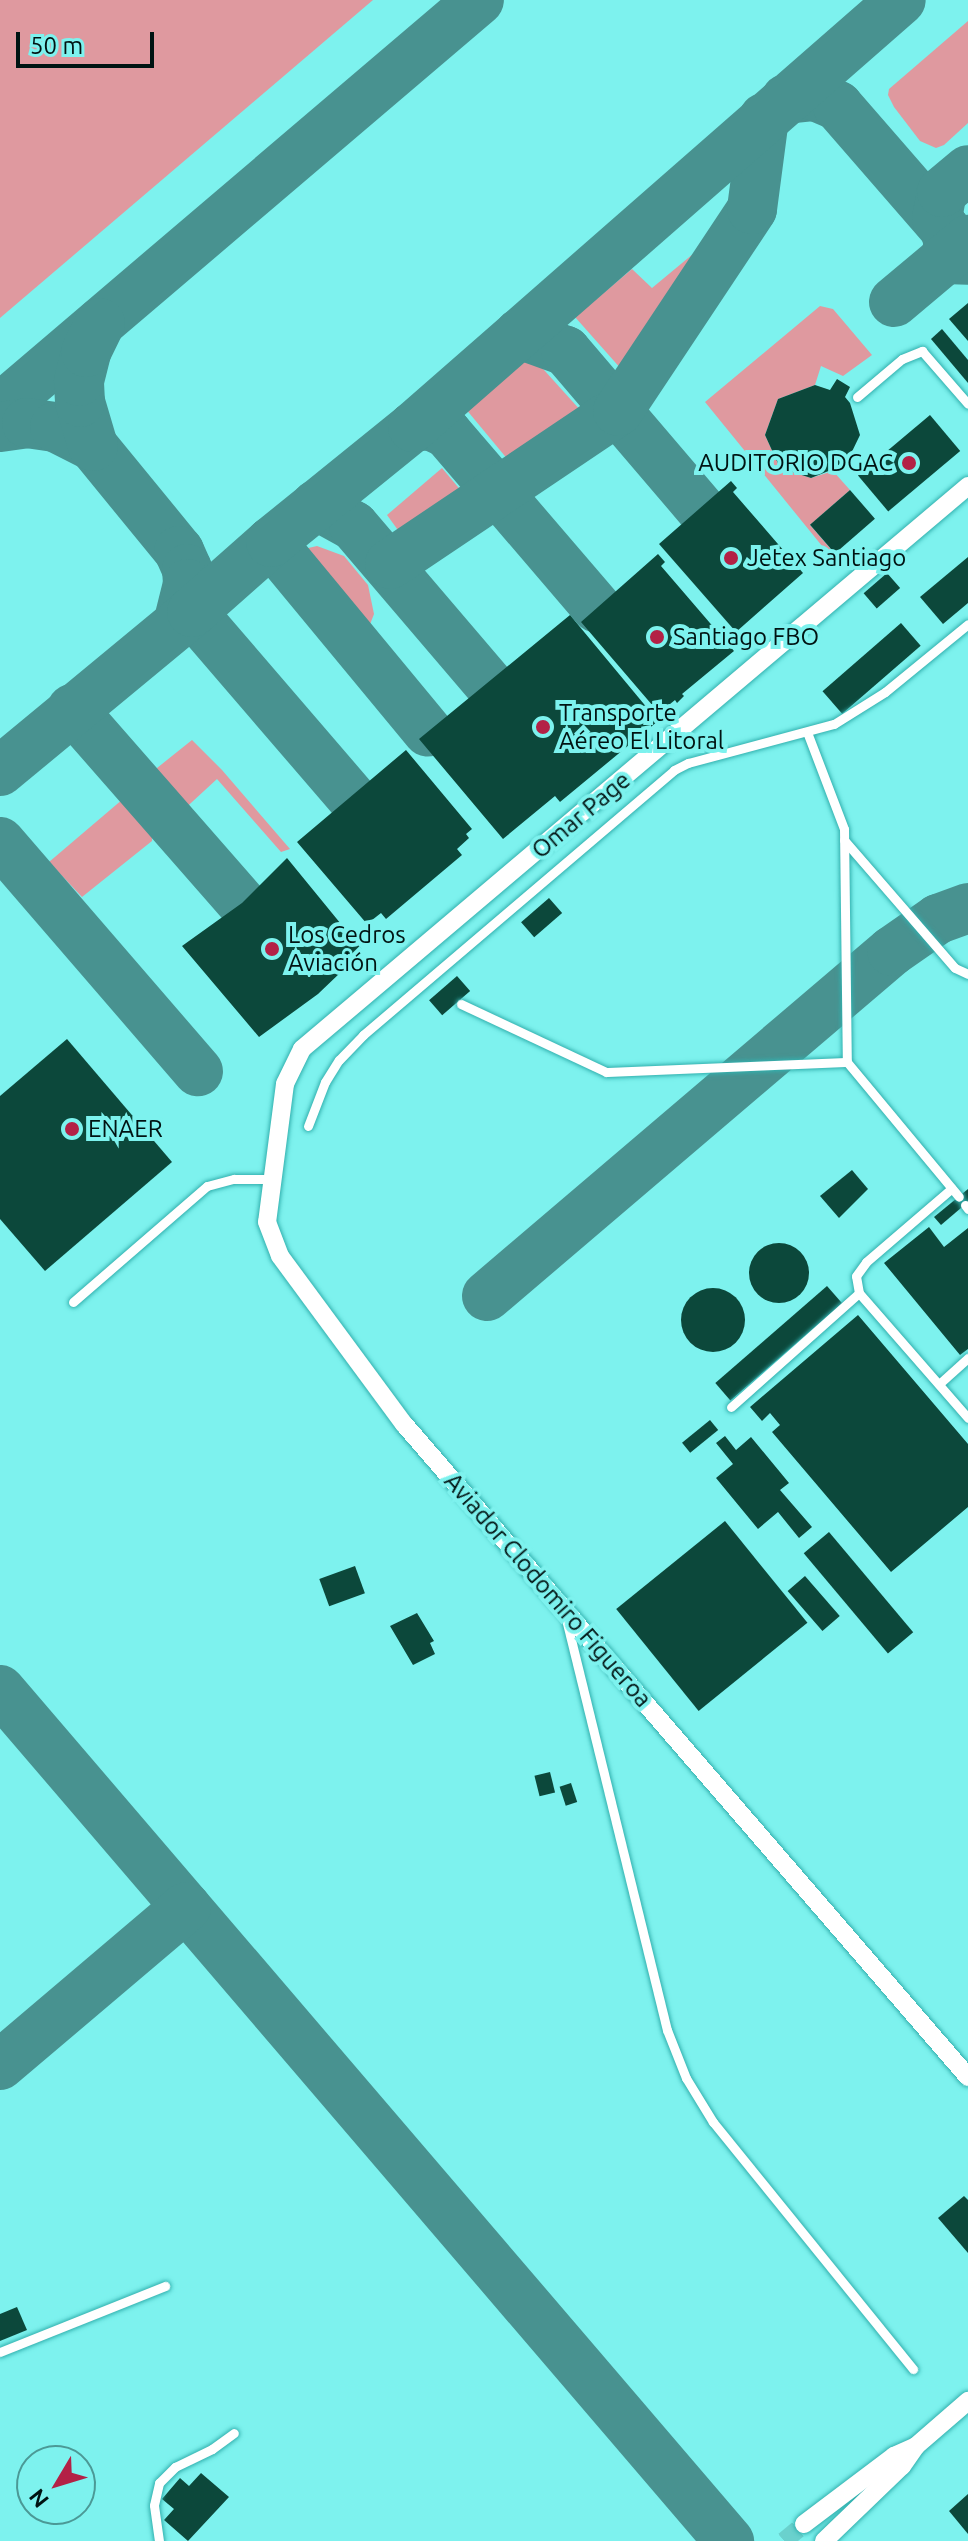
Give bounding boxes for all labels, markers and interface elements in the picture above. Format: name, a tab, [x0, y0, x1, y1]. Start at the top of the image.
scale bar	[20, 16, 158, 66]
text: 50 m	[30, 32, 83, 59]
place label: AUDITORIO DGAC	[698, 449, 893, 477]
marker: AUDITORIO DGAC	[900, 454, 918, 472]
place label: Jetex Santiago	[747, 544, 906, 572]
marker: Jetex Santiago	[722, 549, 740, 567]
place label: Santiago FBO	[673, 623, 819, 651]
marker: Santiago FBO	[648, 628, 666, 646]
place label: Transporte Aéreo El Litoral	[559, 699, 724, 755]
marker: Transporte Aéreo El Litoral	[534, 718, 552, 736]
street label: Omar Page	[526, 765, 636, 865]
place label: Los Cedros Aviación	[288, 921, 406, 977]
marker: Los Cedros Aviación	[263, 940, 281, 958]
place label: ENAER	[88, 1115, 163, 1143]
marker: ENAER	[63, 1120, 81, 1138]
street label: Aviador Clodomiro Figueroa	[438, 1467, 658, 1713]
north arrow	[16, 2445, 96, 2525]
text: N	[23, 2485, 53, 2513]

